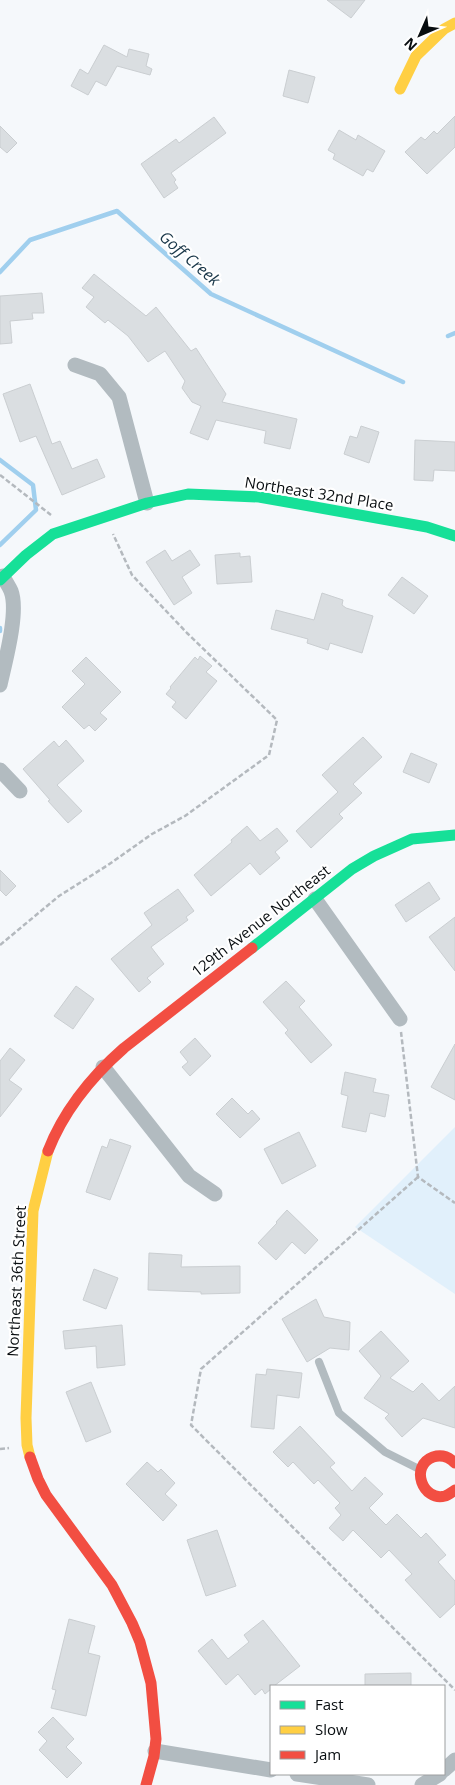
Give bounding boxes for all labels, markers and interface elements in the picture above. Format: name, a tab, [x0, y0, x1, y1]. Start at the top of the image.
north arrow	[395, 10, 445, 60]
text: N	[400, 34, 421, 55]
water label: Goff Creek	[155, 226, 226, 291]
street label: Northeast 32nd Place	[243, 471, 395, 515]
street label: 129th Avenue Northeast	[187, 860, 334, 981]
street label: Northeast 36th Street	[2, 1205, 30, 1357]
legend	[270, 1685, 445, 1775]
text: Fast	[315, 1694, 344, 1714]
text: Slow	[315, 1719, 348, 1739]
text: Jam	[313, 1744, 341, 1764]

